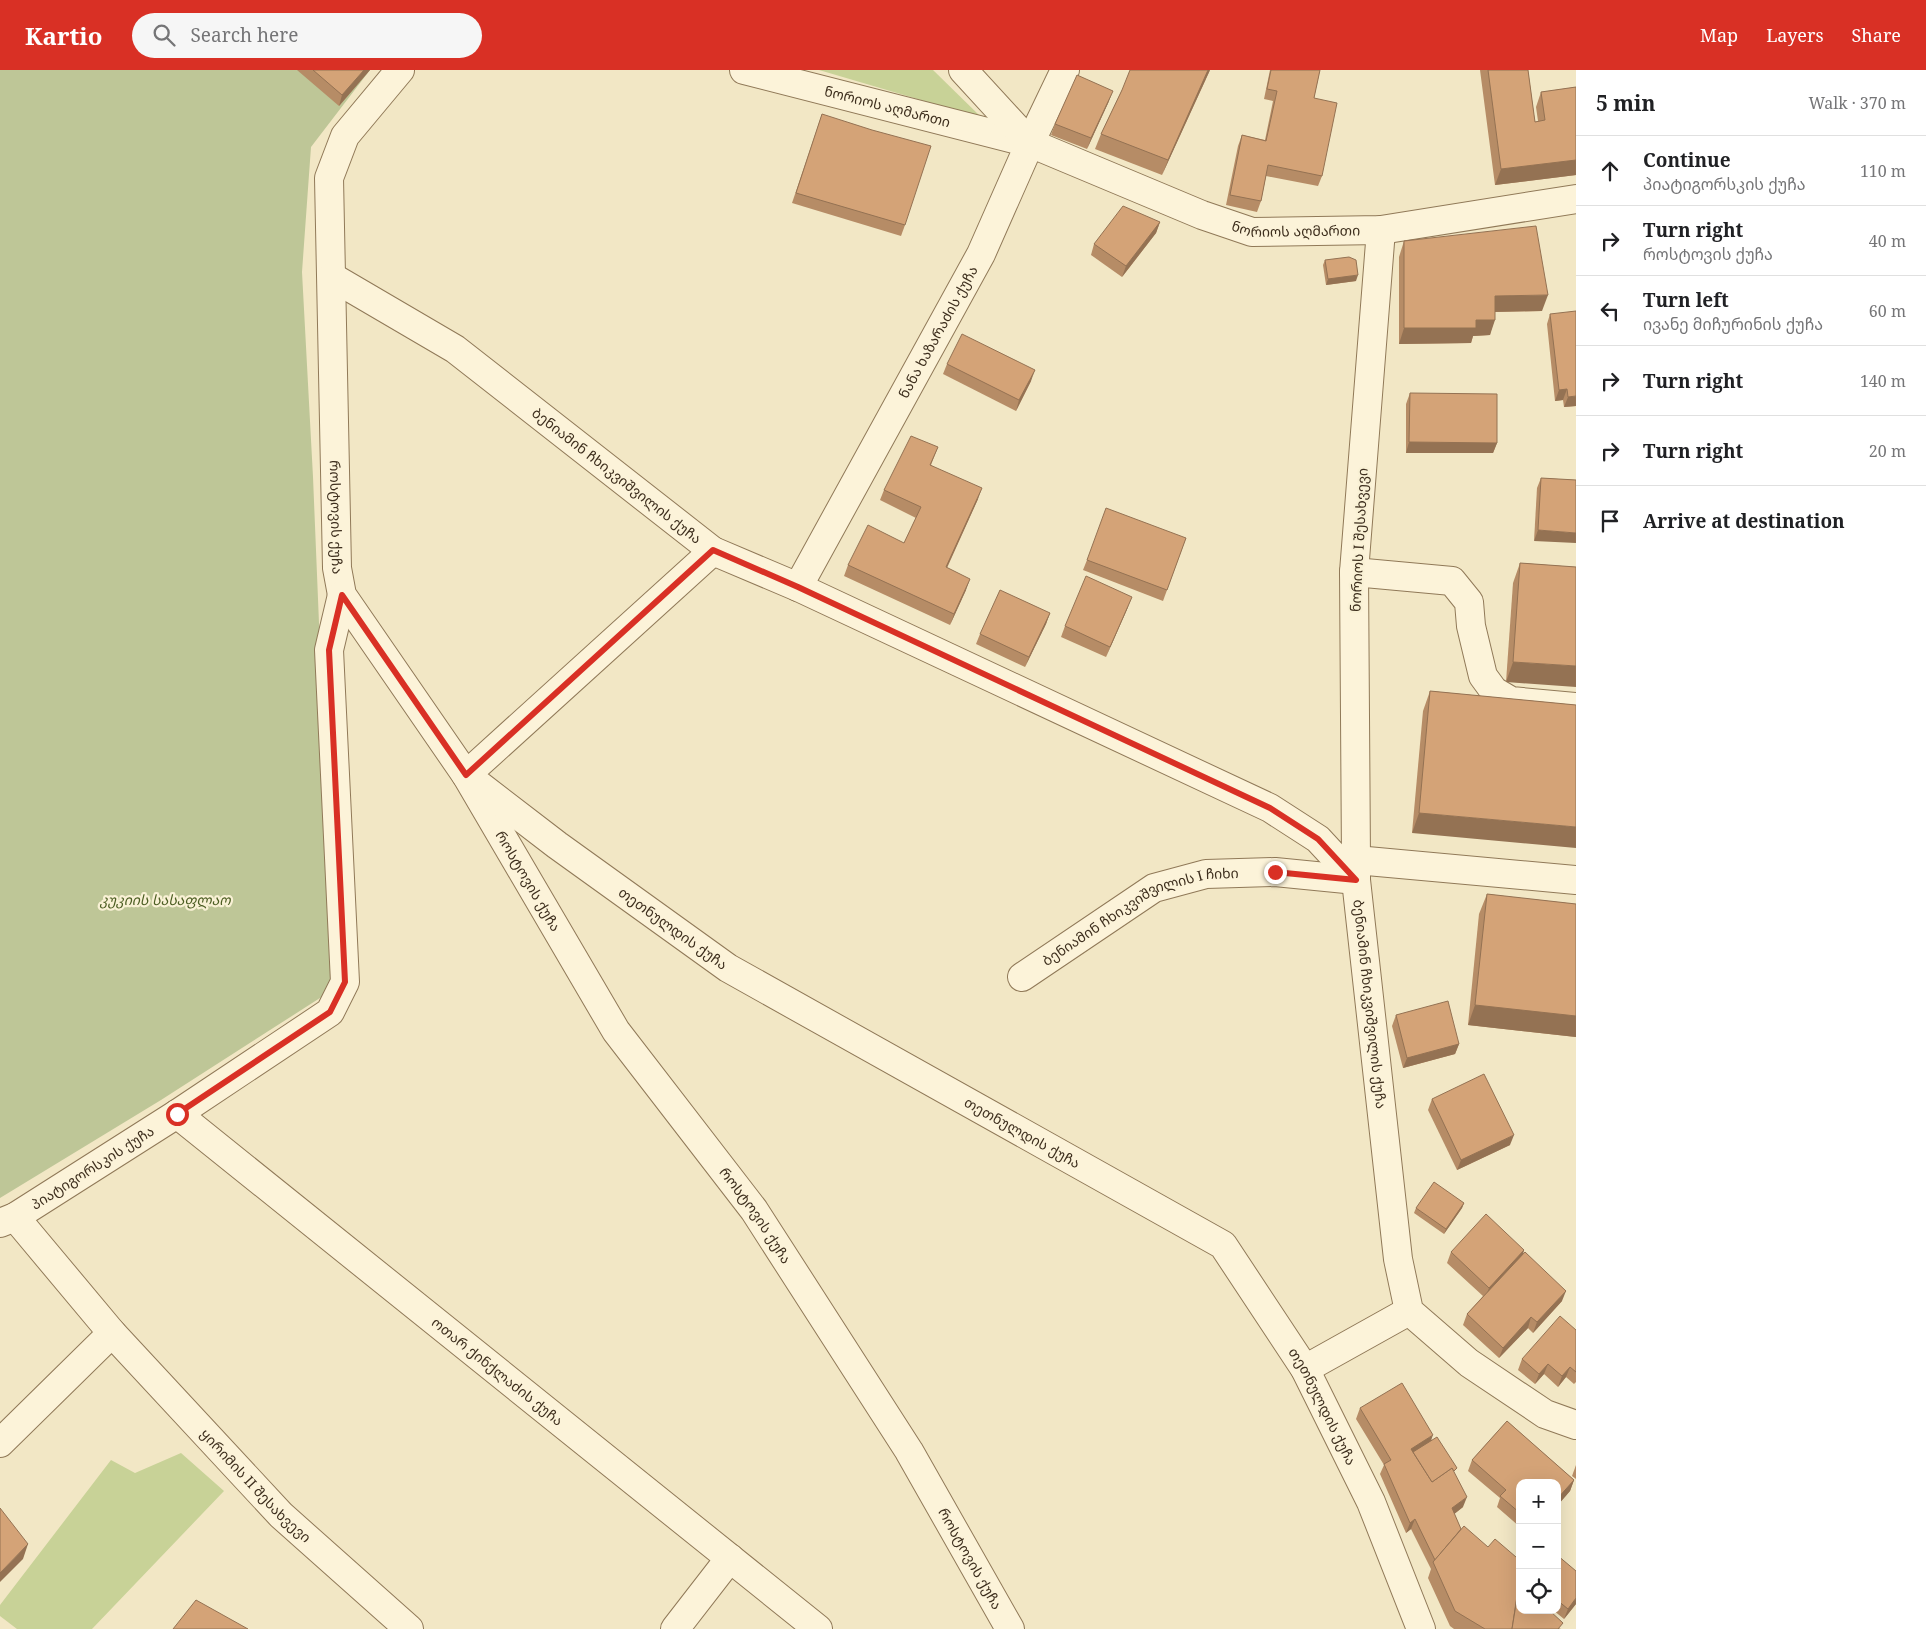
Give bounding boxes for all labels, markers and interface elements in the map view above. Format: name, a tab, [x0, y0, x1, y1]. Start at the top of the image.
search box	[132, 13, 482, 58]
text: Kartio	[25, 19, 102, 52]
icon: search	[150, 21, 178, 49]
text: Search here	[190, 22, 298, 48]
text: Map	[1700, 23, 1738, 47]
text: Layers	[1766, 23, 1824, 47]
text: Share	[1852, 23, 1901, 47]
street label: ნორიოს აღმართი	[823, 81, 952, 131]
text: 5 min	[1596, 89, 1655, 117]
text: Walk · 370 m	[1809, 92, 1906, 114]
text: Continue	[1643, 147, 1731, 173]
icon: ahead	[1596, 157, 1624, 185]
text: 110 m	[1860, 160, 1906, 182]
text: პიატიგორსკის ქუჩა	[1643, 173, 1806, 195]
street label: ნორიოს აღმართი	[1229, 216, 1360, 241]
text: Turn right	[1643, 217, 1743, 243]
icon: right	[1596, 227, 1624, 255]
text: 40 m	[1869, 230, 1906, 252]
text: როსტოვის ქუჩა	[1643, 243, 1773, 265]
street label: ნანა ხაზარაძის ქუჩა	[894, 262, 982, 401]
text: Turn left	[1643, 287, 1729, 313]
icon: left	[1596, 297, 1624, 325]
text: 60 m	[1869, 300, 1906, 322]
text: ივანე მიჩურინის ქუჩა	[1643, 313, 1823, 335]
icon: right	[1596, 367, 1624, 395]
text: Turn right	[1643, 368, 1743, 394]
text: 140 m	[1860, 370, 1906, 392]
street label: ბენიამინ ჩხიკვიშვილის ქუჩა	[528, 403, 706, 548]
icon: right	[1596, 437, 1624, 465]
text: Turn right	[1643, 438, 1743, 464]
text: 20 m	[1869, 440, 1906, 462]
street label: როსტოვის ქუჩა	[326, 460, 348, 575]
street label: ნორიოს I შესახვევი	[1345, 467, 1372, 613]
icon: arrive	[1596, 507, 1624, 535]
text: Arrive at destination	[1643, 508, 1845, 534]
street label: როსტოვის ქუჩა	[492, 827, 566, 935]
route end	[1264, 861, 1287, 884]
street label: ბენიამინ ჩხიკვიშვილის I ჩიხი	[1038, 863, 1239, 970]
street label: თეთნულდის ქუჩა	[615, 882, 732, 974]
park label: კუკიის სასაფლაო	[99, 890, 231, 909]
street label: ბენიამინ ჩხიკვიშვილის ქუჩა	[1349, 898, 1391, 1110]
street label: თეთნულდის ქუჩა	[961, 1092, 1084, 1172]
route start	[166, 1103, 189, 1126]
street label: პიატიგორსკის ქუჩა	[27, 1121, 157, 1214]
street label: როსტოვის ქუჩა	[715, 1163, 796, 1267]
street label: ოთარ ქინქლაძის ქუჩა	[428, 1312, 567, 1430]
street label: თეთნულდის ქუჩა	[1284, 1344, 1361, 1468]
street label: ყირიმის II შესახვევი	[197, 1424, 315, 1546]
map controls	[1516, 1479, 1561, 1614]
button: +	[1516, 1479, 1561, 1524]
street label: როსტოვის ქუჩა	[934, 1504, 1007, 1613]
button: −	[1516, 1524, 1561, 1569]
button: locate	[1516, 1569, 1561, 1614]

